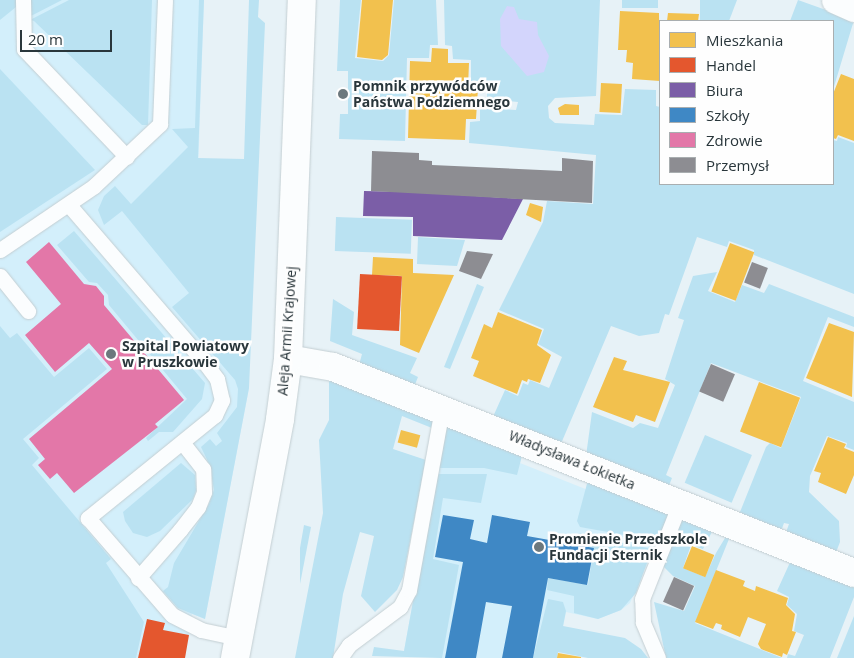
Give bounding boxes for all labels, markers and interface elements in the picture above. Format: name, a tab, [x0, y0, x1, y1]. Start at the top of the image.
scale bar	[22, 20, 115, 52]
legend	[659, 20, 834, 185]
text: 20 m	[28, 29, 63, 49]
text: Mieszkania	[706, 30, 783, 50]
text: Handel	[706, 55, 756, 75]
place label: Pomnik przywódców Państwa Podziemnego	[353, 78, 510, 110]
text: Biura	[706, 80, 743, 100]
marker: Pomnik przywódców Państwa Podziemnego	[337, 88, 349, 100]
text: Szkoły	[706, 105, 749, 125]
text: Zdrowie	[706, 130, 763, 150]
text: Przemysł	[706, 155, 769, 175]
street label: Aleja Armii Krajowej	[274, 266, 300, 396]
place label: Szpital Powiatowy w Pruszkowie	[122, 338, 249, 371]
marker: Szpital Powiatowy w Pruszkowie	[104, 347, 118, 361]
street label: Władysława Łokietka	[506, 427, 638, 493]
place label: Promienie Przedszkole Fundacji Sternik	[549, 531, 707, 564]
marker: Promienie Przedszkole Fundacji Sternik	[533, 541, 545, 553]

